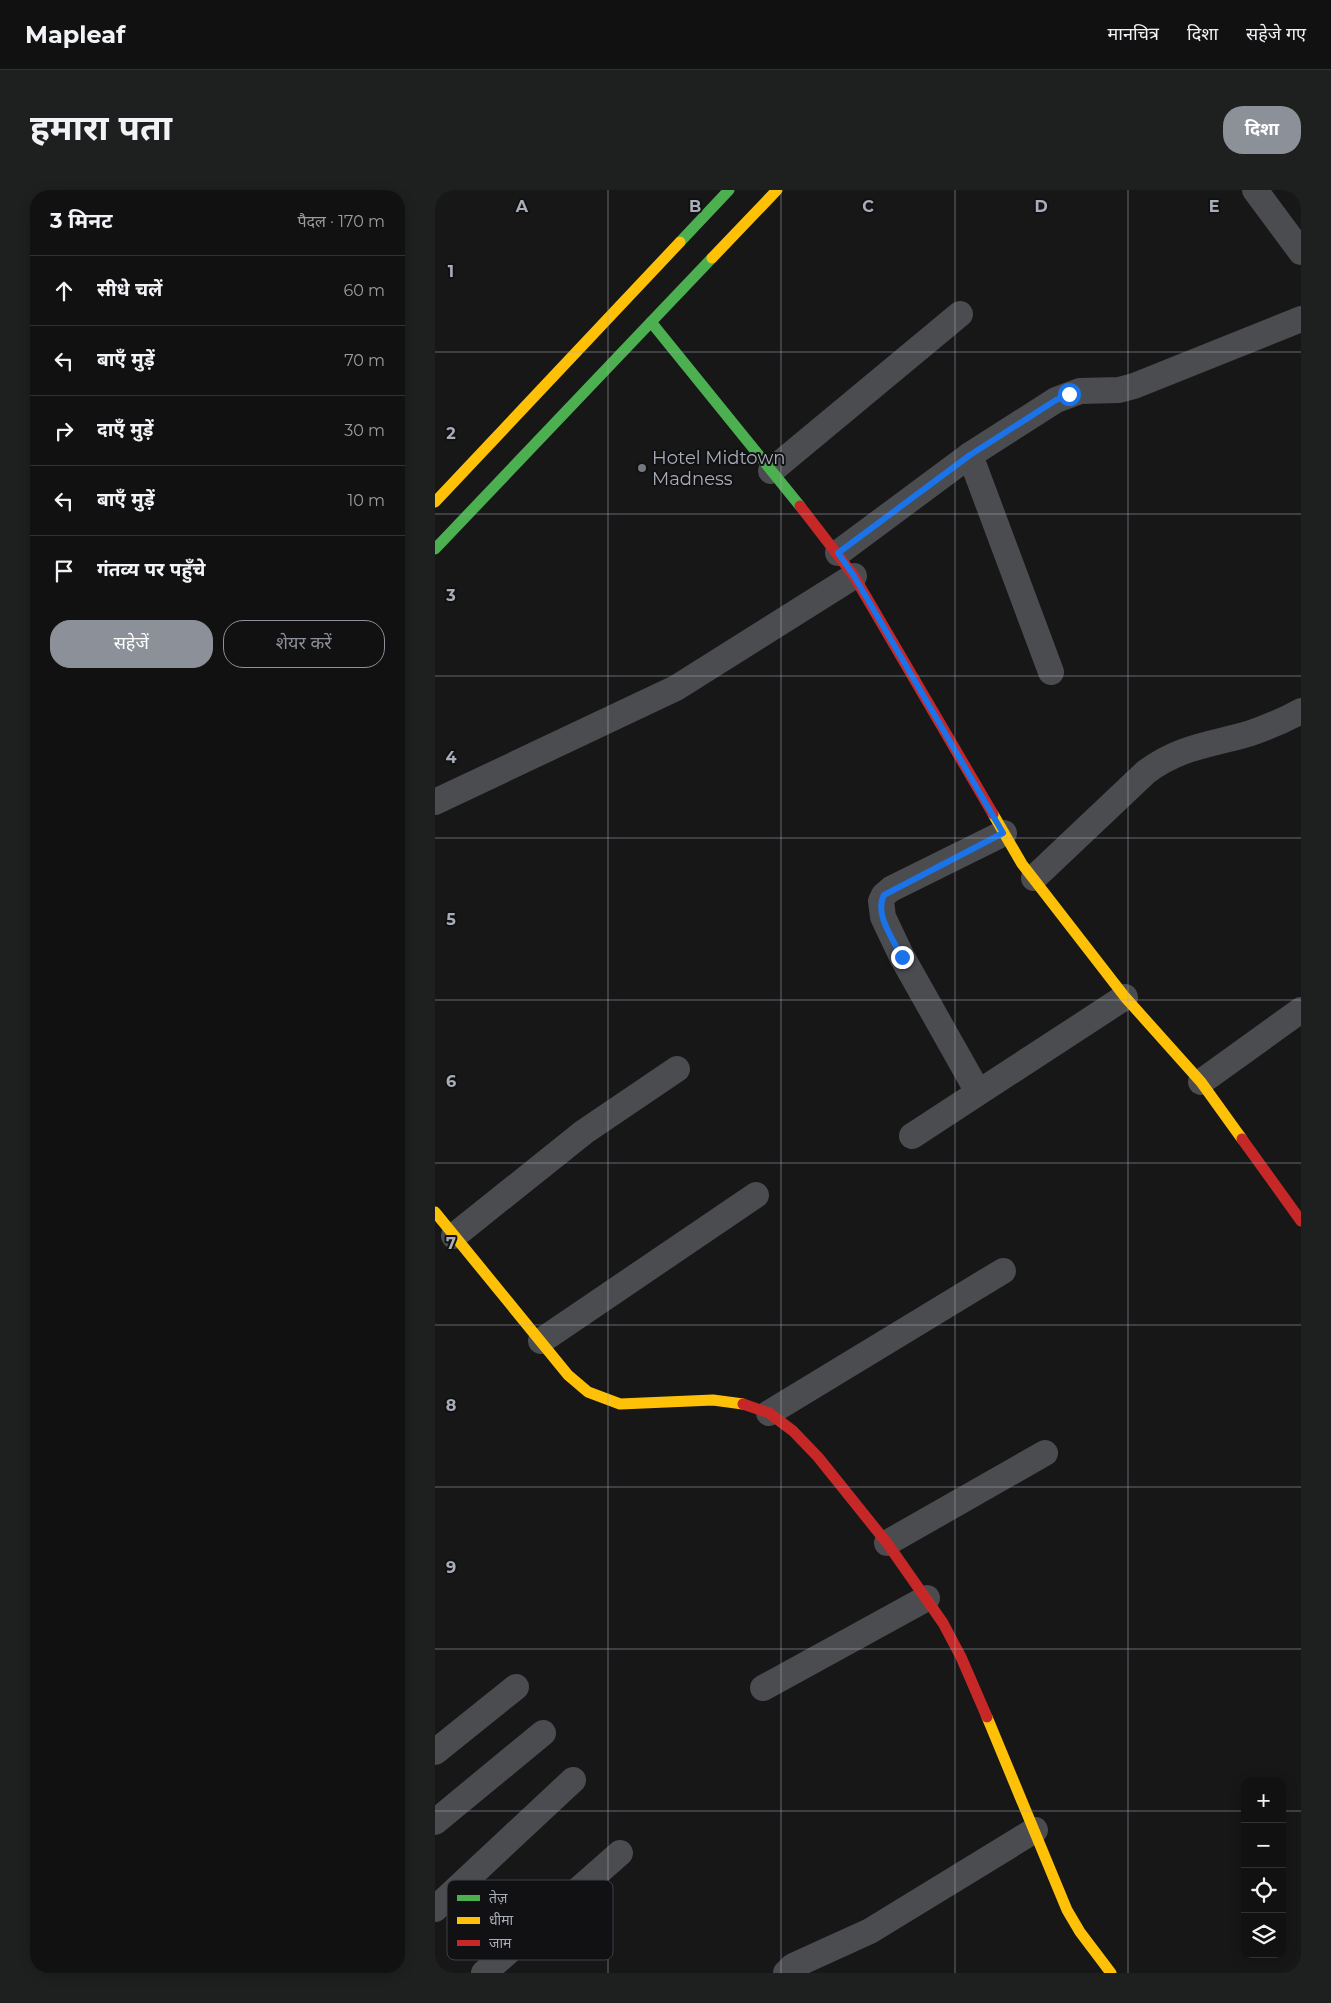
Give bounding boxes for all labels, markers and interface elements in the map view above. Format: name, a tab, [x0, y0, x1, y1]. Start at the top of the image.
text: Mapleaf	[25, 20, 125, 49]
text: मानचित्र	[1108, 23, 1159, 45]
text: दिशा	[1187, 23, 1218, 45]
text: सहेजे गए	[1246, 23, 1306, 45]
text: हमारा पता	[30, 106, 172, 149]
button: दिशा	[1223, 106, 1301, 154]
text: A	[515, 197, 529, 216]
text: B	[689, 197, 701, 216]
text: C	[862, 197, 874, 216]
text: D	[1034, 197, 1048, 216]
text: E	[1209, 197, 1219, 216]
text: 3 मिनट	[50, 208, 112, 233]
text: पैदल · 170 m	[298, 212, 385, 231]
text: 1	[448, 262, 454, 281]
icon: ahead	[50, 277, 78, 305]
text: सीधे चलें	[97, 278, 162, 301]
text: 60 m	[343, 281, 385, 300]
icon: left	[50, 347, 78, 375]
text: बाएँ मुड़ें	[97, 348, 154, 371]
text: 70 m	[344, 351, 385, 370]
route start	[1058, 383, 1081, 406]
icon: right	[50, 417, 78, 445]
text: दाएँ मुड़ें	[97, 418, 153, 441]
text: 30 m	[344, 421, 385, 440]
text: 2	[446, 424, 456, 443]
place label: Hotel Midtown Madness	[652, 447, 785, 490]
marker: Hotel Midtown Madness	[636, 462, 648, 474]
icon: left	[50, 487, 78, 515]
text: बाएँ मुड़ें	[97, 488, 154, 511]
text: 10 m	[347, 491, 385, 510]
icon: arrive	[50, 557, 78, 585]
text: गंतव्य पर पहुँचे	[97, 558, 205, 581]
text: 3	[445, 586, 456, 605]
button: सहेजें	[50, 620, 213, 668]
button: शेयर करें	[223, 620, 385, 668]
text: 4	[445, 748, 457, 767]
text: 5	[446, 910, 456, 929]
route end	[891, 946, 914, 969]
text: 6	[446, 1072, 456, 1091]
text: 7	[446, 1234, 456, 1253]
text: 8	[446, 1396, 456, 1415]
text: 9	[446, 1558, 456, 1577]
map controls	[1241, 1778, 1286, 1958]
button: +	[1241, 1778, 1286, 1823]
button: −	[1241, 1823, 1286, 1868]
button: locate	[1241, 1868, 1286, 1913]
legend	[447, 1880, 613, 1960]
text: तेज़	[489, 1889, 508, 1907]
text: धीमा	[489, 1911, 514, 1929]
button: layers	[1241, 1913, 1286, 1958]
text: जाम	[489, 1934, 512, 1952]

